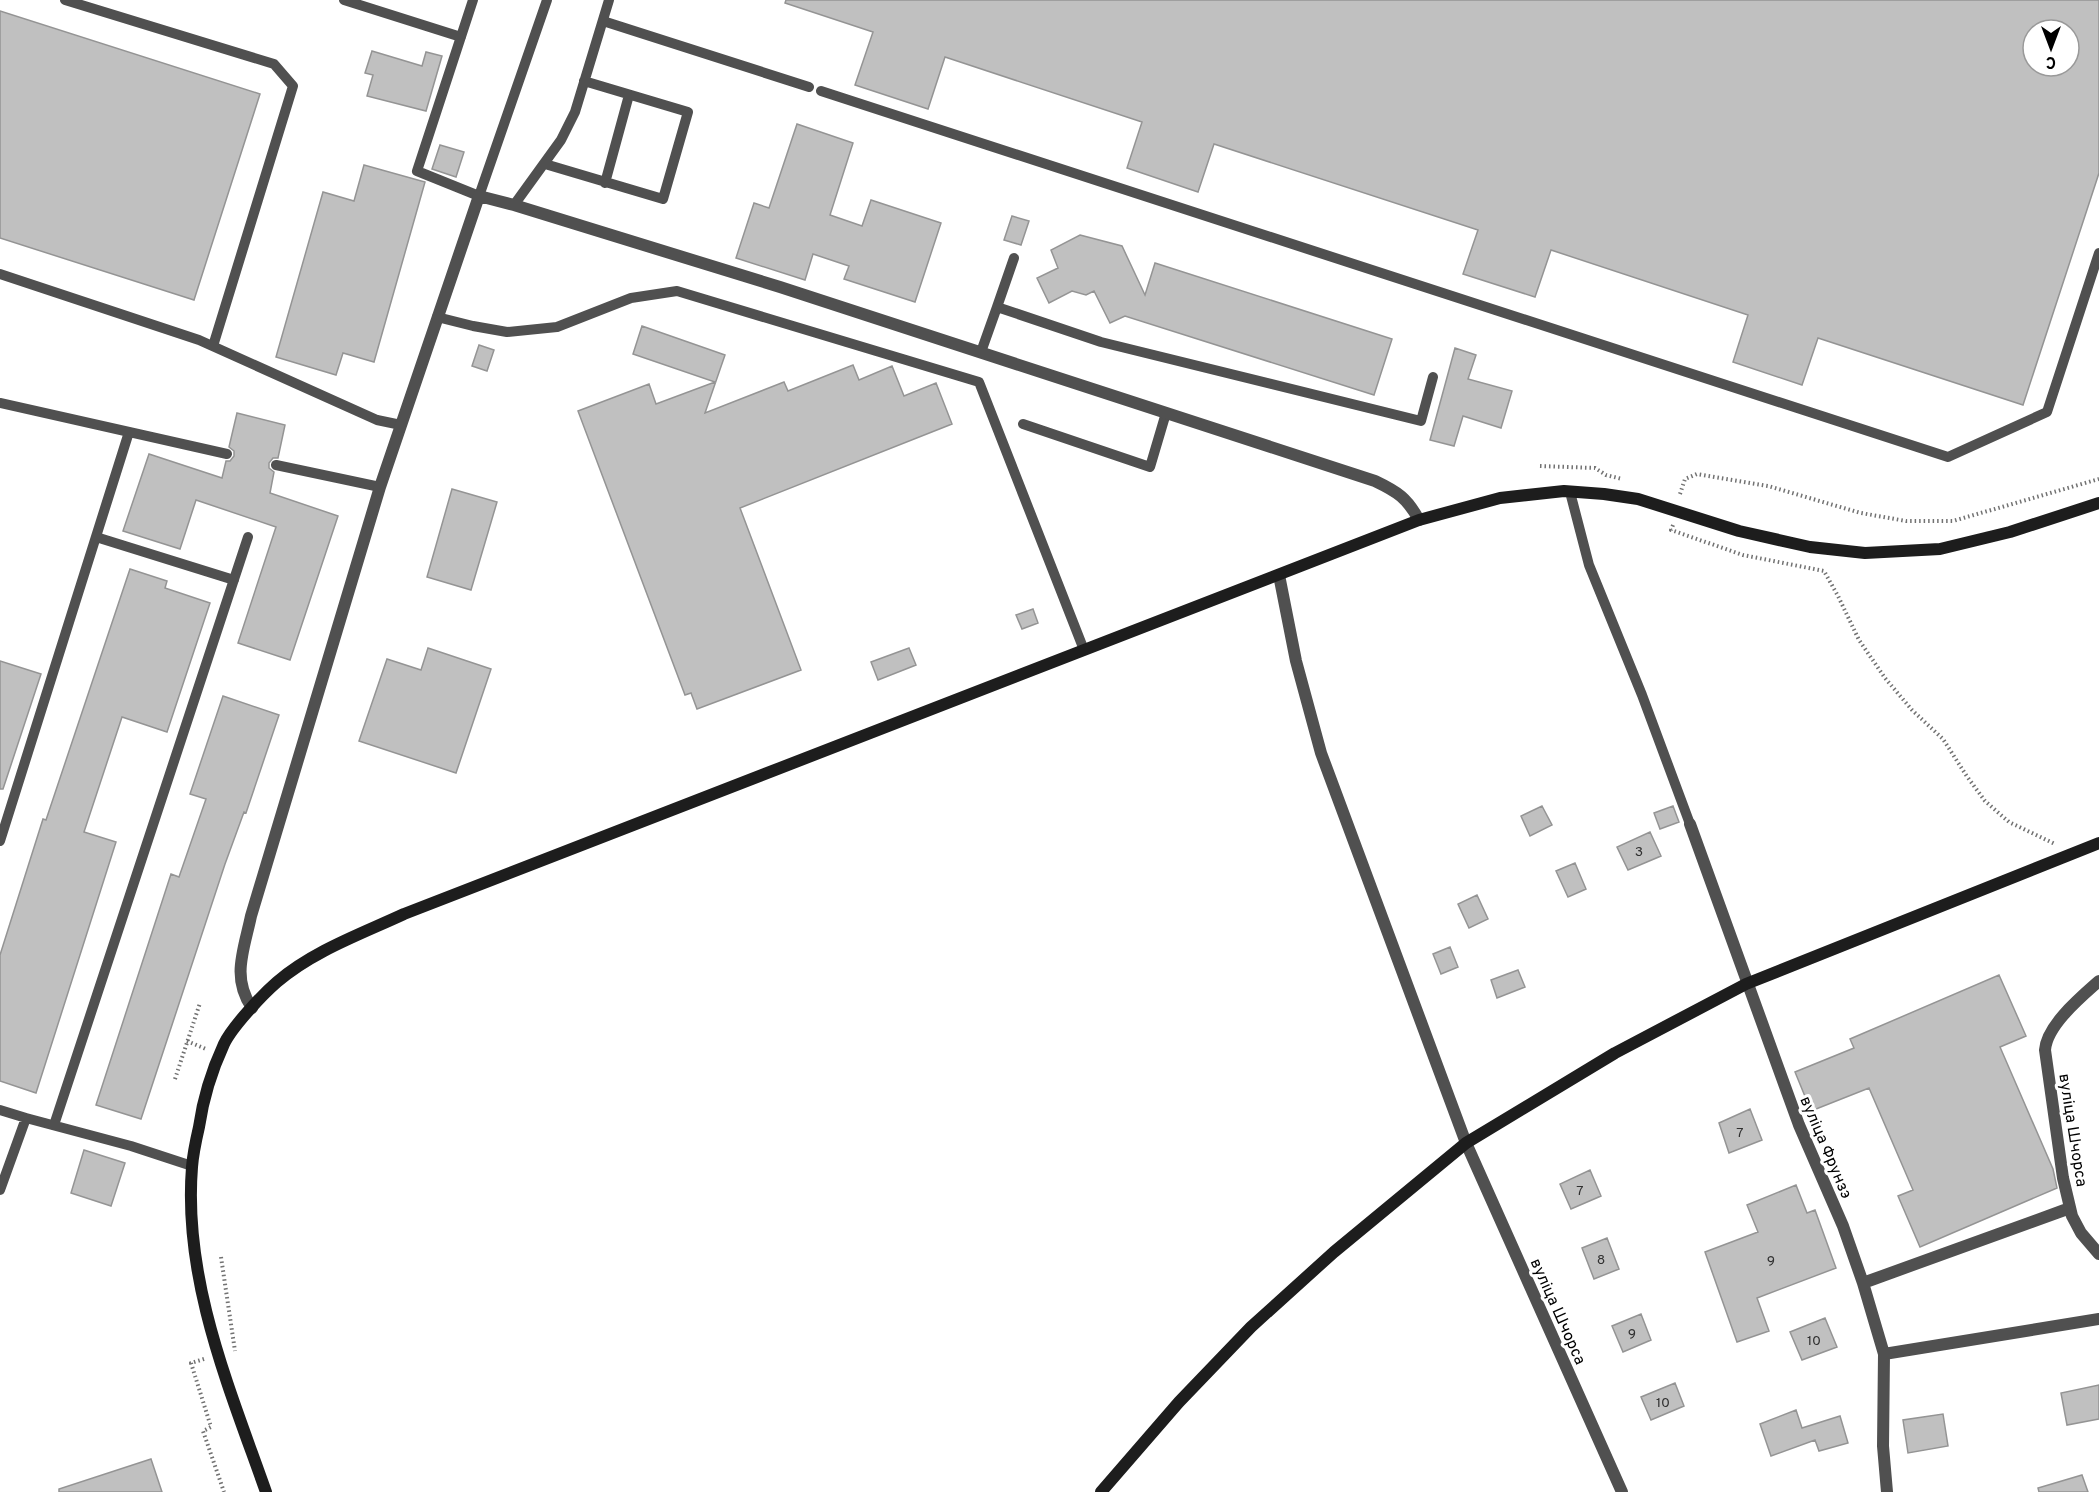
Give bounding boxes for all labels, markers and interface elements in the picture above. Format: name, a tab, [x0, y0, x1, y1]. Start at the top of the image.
north arrow	[2021, 18, 2081, 78]
text: С	[2046, 51, 2056, 71]
house number: 3	[1635, 844, 1643, 861]
street label: вуліца Шчорса	[2053, 1072, 2091, 1188]
street label: вуліца Фрунзэ	[1795, 1094, 1856, 1202]
house number: 7	[1736, 1125, 1744, 1142]
house number: 7	[1576, 1183, 1584, 1200]
house number: 8	[1597, 1252, 1605, 1269]
house number: 9	[1767, 1253, 1775, 1270]
street label: вуліца Шчорса	[1525, 1256, 1590, 1368]
house number: 9	[1628, 1326, 1636, 1343]
house number: 10	[1807, 1333, 1821, 1350]
house number: 10	[1656, 1395, 1670, 1412]

